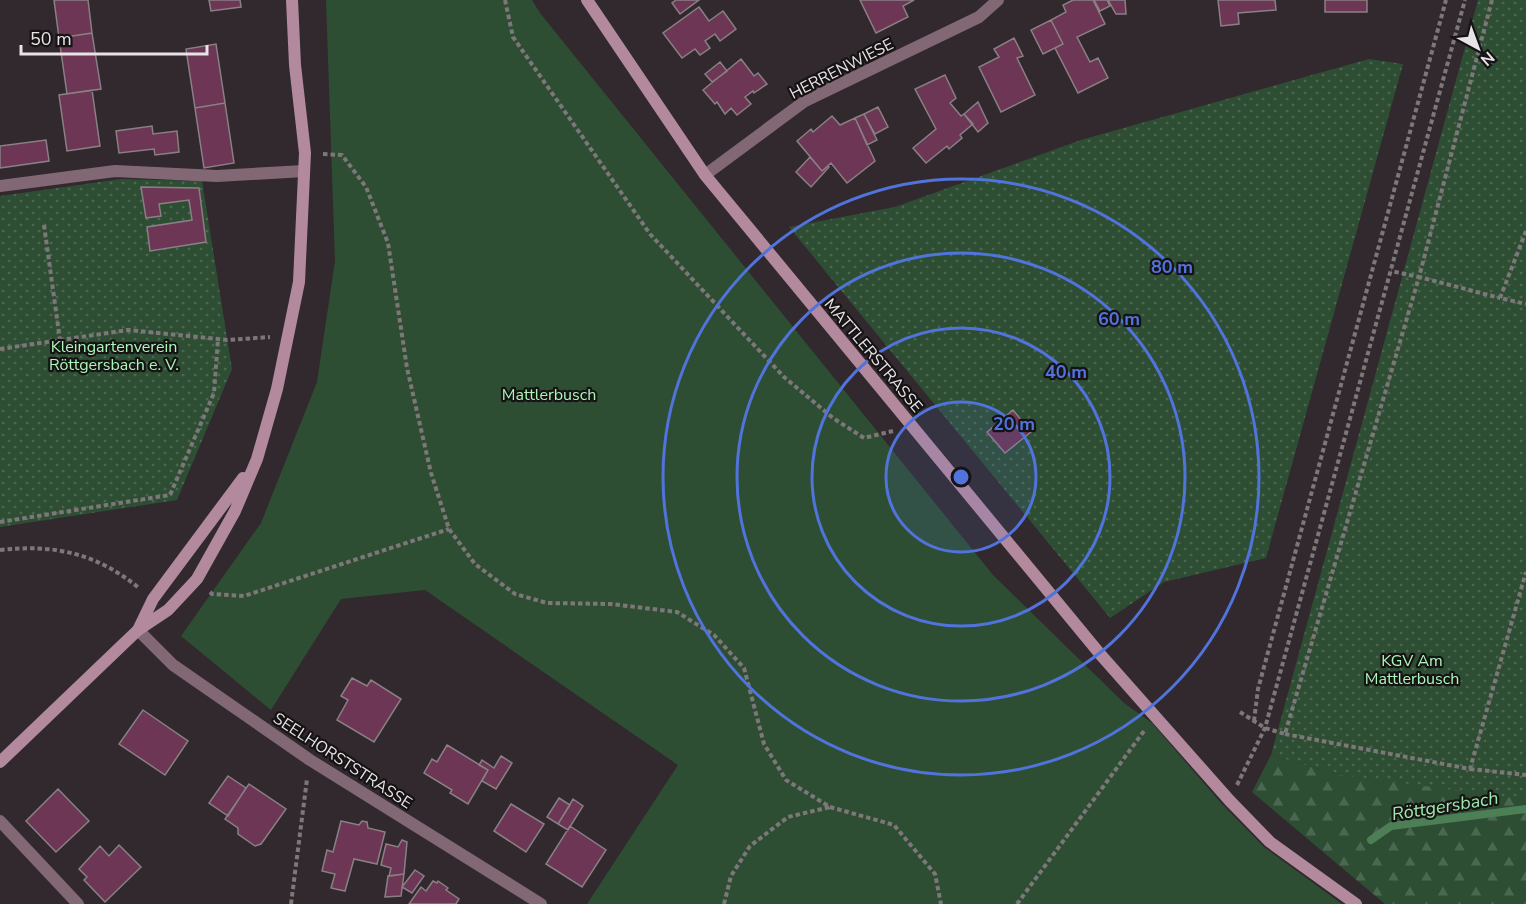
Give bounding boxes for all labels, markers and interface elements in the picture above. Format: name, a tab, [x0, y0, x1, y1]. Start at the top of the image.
scale bar	[21, 18, 207, 56]
north arrow	[1448, 18, 1508, 78]
text: 50 m	[30, 27, 72, 51]
street label: HERRENWIESE	[786, 33, 897, 105]
text: N	[1475, 46, 1499, 71]
text: 80 m	[1151, 255, 1193, 279]
street label: MATTLERSTRASSE	[819, 294, 927, 417]
text: 60 m	[1098, 307, 1140, 331]
park label: Kleingartenverein Röttgersbach e. V.	[49, 336, 179, 376]
text: 40 m	[1045, 360, 1087, 384]
park label: Mattlerbusch	[502, 384, 596, 406]
text: 20 m	[993, 412, 1035, 436]
centre of rings	[951, 467, 971, 487]
park label: KGV Am Mattlerbusch	[1365, 650, 1459, 690]
street label: SEELHORSTSTRASSE	[269, 708, 416, 814]
water label: Röttgersbach	[1390, 786, 1500, 826]

